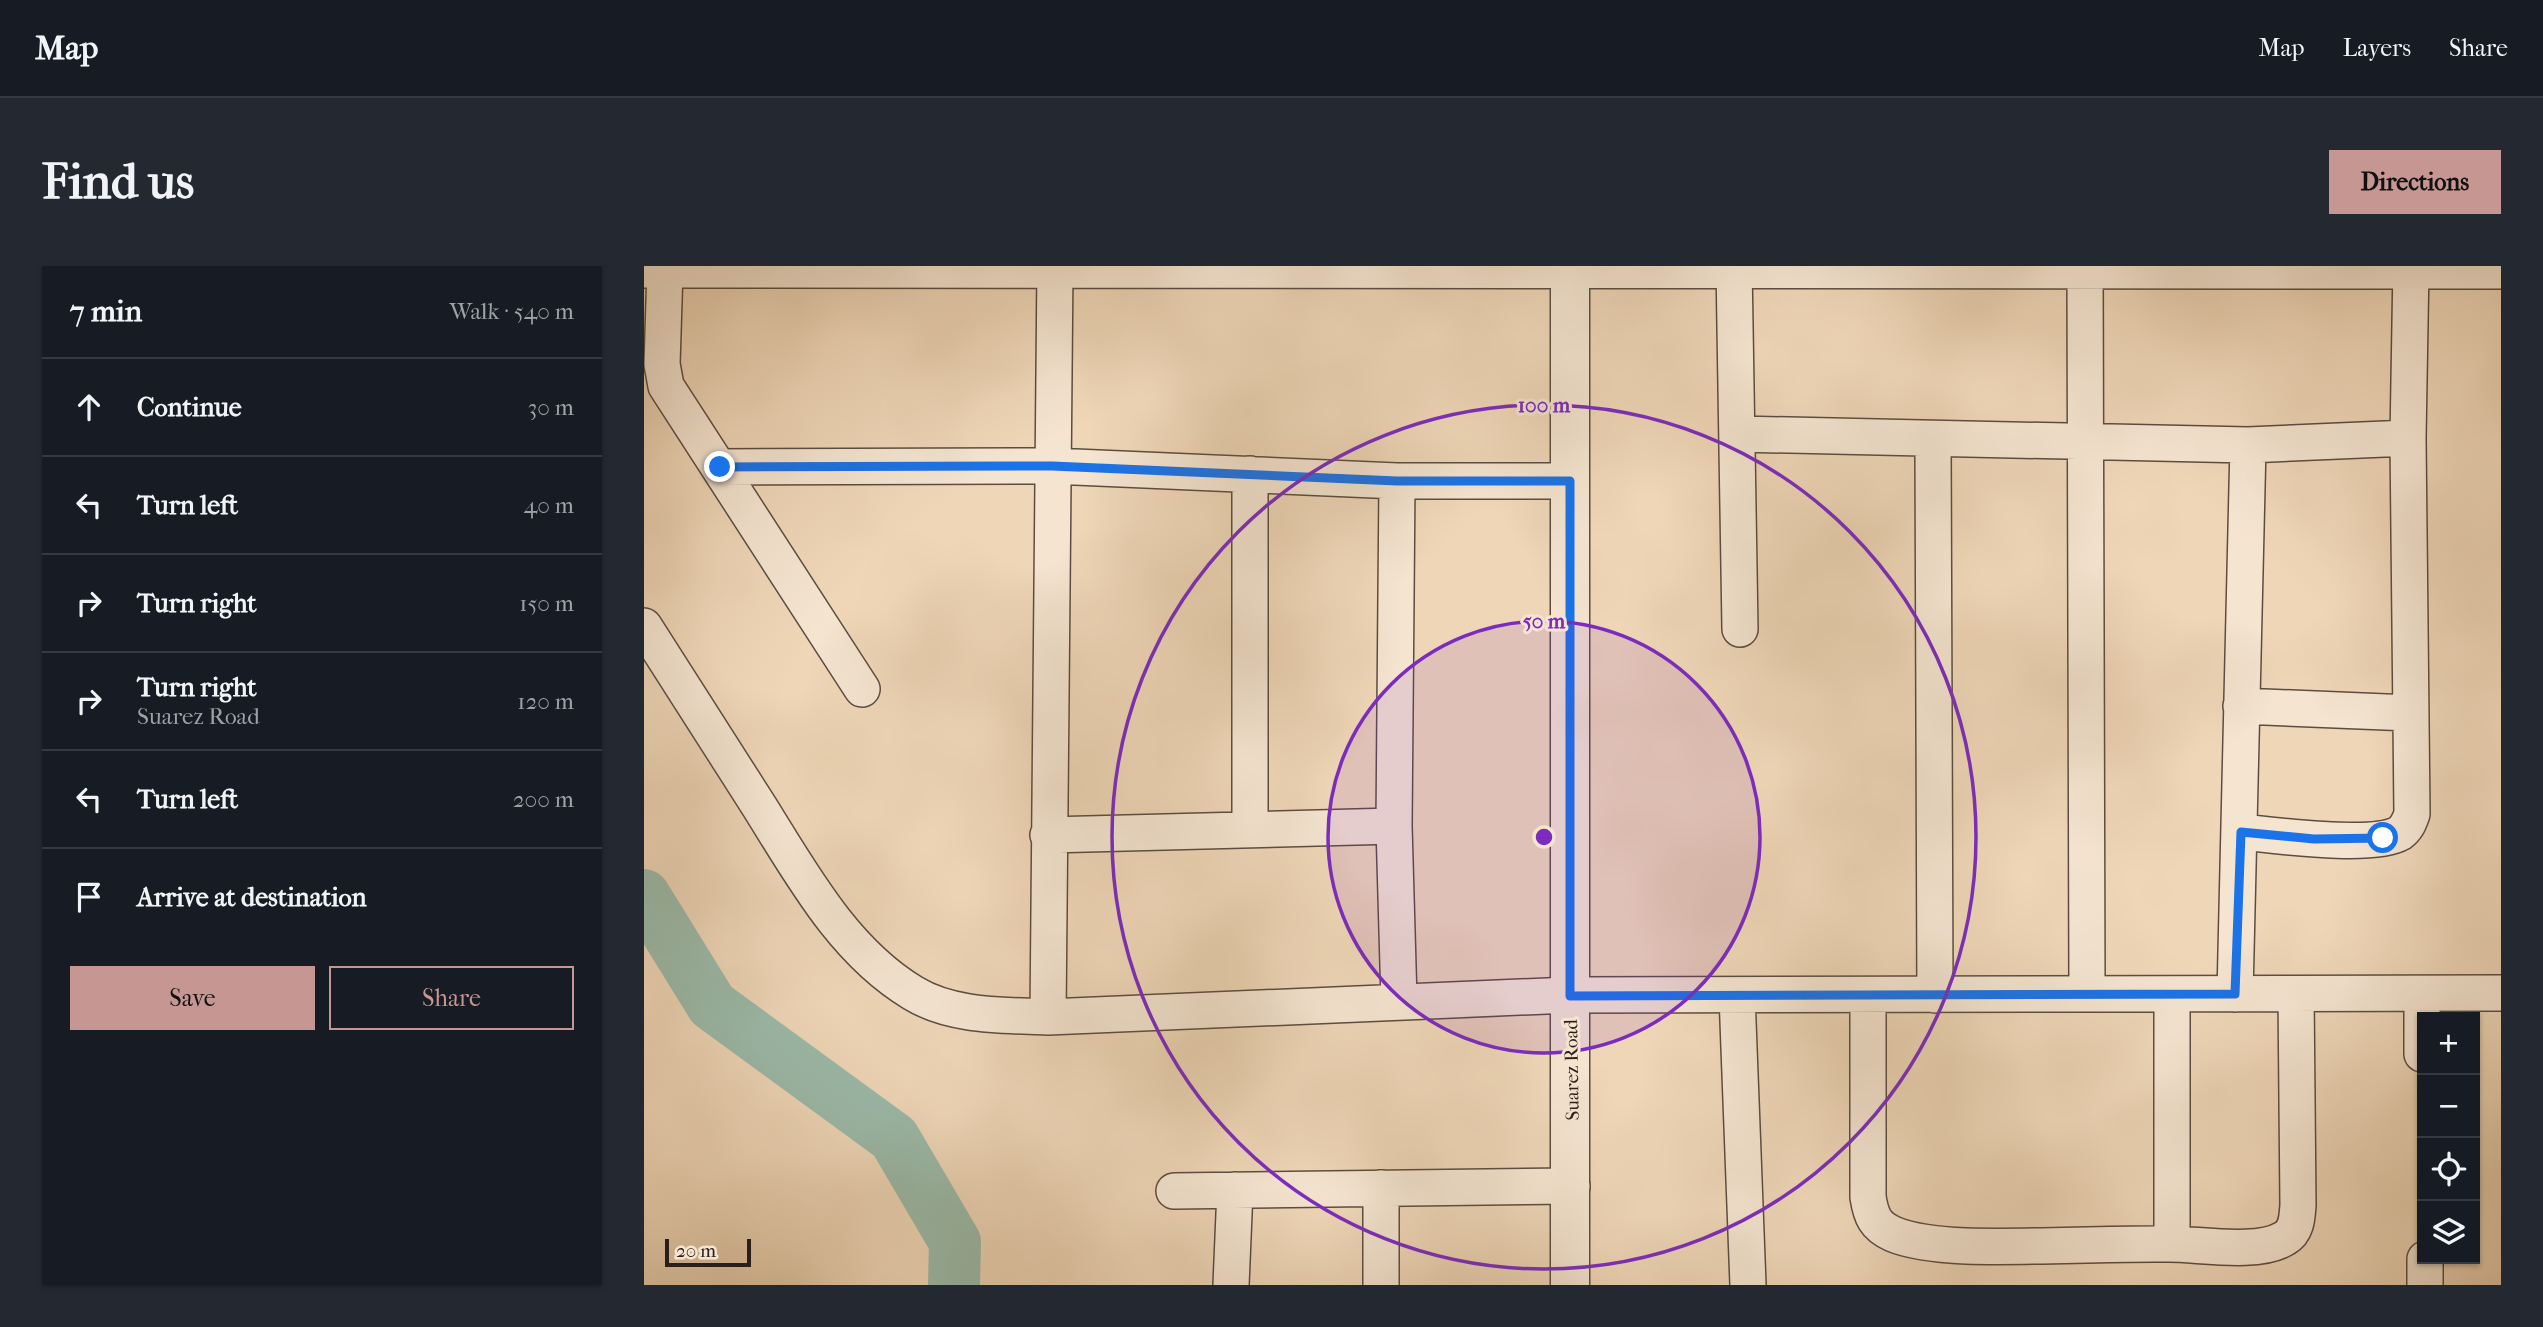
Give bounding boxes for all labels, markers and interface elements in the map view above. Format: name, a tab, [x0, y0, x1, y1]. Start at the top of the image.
text: Map	[35, 29, 98, 68]
text: Map	[2259, 34, 2305, 62]
text: Layers	[2343, 34, 2411, 62]
text: Share	[2449, 34, 2508, 62]
button: Directions	[2329, 150, 2501, 214]
text: Find us	[42, 153, 194, 211]
text: 7 min	[70, 294, 142, 329]
text: Walk · 540 m	[449, 298, 574, 325]
icon: ahead	[70, 388, 108, 426]
text: Continue	[137, 392, 242, 423]
text: 100 m	[1518, 393, 1571, 417]
text: 30 m	[528, 394, 574, 421]
route end	[704, 451, 735, 482]
icon: left	[70, 486, 108, 524]
text: Turn left	[137, 490, 238, 521]
text: 40 m	[524, 492, 574, 519]
icon: right	[70, 584, 108, 622]
text: Turn right	[137, 588, 257, 619]
text: 150 m	[519, 590, 574, 617]
text: 50 m	[1523, 609, 1566, 633]
text: Turn right	[137, 672, 257, 703]
icon: right	[70, 682, 108, 720]
text: 120 m	[517, 688, 574, 715]
text: Suarez Road	[137, 703, 260, 730]
icon: left	[70, 780, 108, 818]
text: Turn left	[137, 784, 238, 815]
text: 200 m	[513, 786, 574, 813]
route start	[2367, 822, 2398, 853]
centre of rings	[1532, 825, 1556, 849]
icon: arrive	[70, 878, 108, 916]
text: Arrive at destination	[137, 882, 367, 913]
button: Save	[70, 966, 315, 1030]
button: Share	[329, 966, 574, 1030]
map controls	[2417, 1012, 2480, 1264]
button: +	[2417, 1012, 2480, 1075]
street label: Suarez Road	[1560, 1018, 1584, 1121]
button: −	[2417, 1075, 2480, 1138]
button: locate	[2417, 1138, 2480, 1201]
button: layers	[2417, 1201, 2480, 1264]
scale bar	[665, 1236, 751, 1268]
text: 20 m	[676, 1240, 716, 1262]

